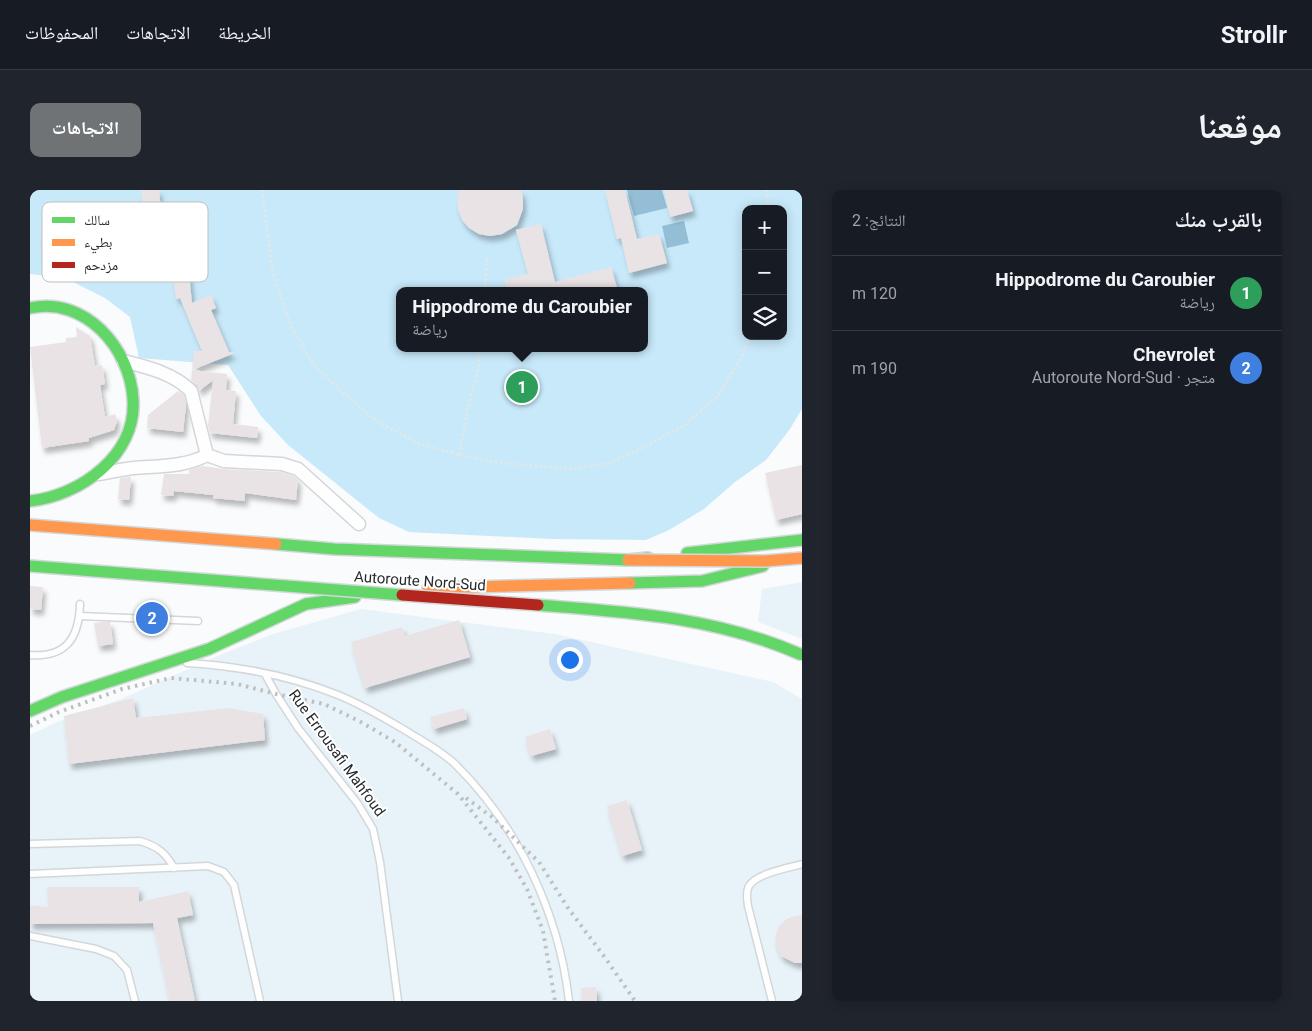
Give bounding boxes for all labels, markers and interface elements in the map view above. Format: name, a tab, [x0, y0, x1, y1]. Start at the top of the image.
text: Strollr	[1221, 21, 1287, 49]
text: المحفوظات	[25, 22, 98, 43]
text: الاتجاهات	[126, 22, 190, 43]
text: الخريطة	[218, 22, 271, 43]
button: الاتجاهات	[30, 103, 141, 157]
text: موقعنا	[1197, 106, 1282, 147]
legend	[42, 202, 208, 282]
map controls	[742, 205, 787, 340]
button: +	[742, 205, 787, 250]
text: بالقرب منك	[1175, 208, 1262, 232]
text: النتائج: 2	[852, 211, 906, 230]
text: سالك	[84, 212, 110, 228]
text: بطيء	[84, 234, 113, 254]
button: −	[742, 250, 787, 295]
text: مزدحم	[84, 257, 118, 275]
text: Hippodrome du Caroubier	[995, 268, 1215, 291]
text: 120 m	[852, 284, 897, 303]
text: 1	[1241, 284, 1251, 303]
popup	[396, 287, 648, 352]
text: رياضة	[1179, 293, 1215, 312]
text: Hippodrome du Caroubier	[412, 295, 632, 318]
button: layers	[742, 295, 787, 340]
text: رياضة	[412, 320, 448, 339]
text: Chevrolet	[1133, 343, 1215, 366]
text: 190 m	[852, 359, 897, 378]
text: 2	[1241, 359, 1251, 378]
pin: 1	[506, 368, 538, 406]
text: متجر · Autoroute Nord-Sud	[1032, 368, 1215, 387]
street label: Autoroute Nord-Sud	[353, 567, 487, 595]
pin: 2	[136, 599, 168, 637]
your location	[557, 647, 583, 673]
street label: Rue Errousafi Mahfoud	[285, 686, 389, 820]

